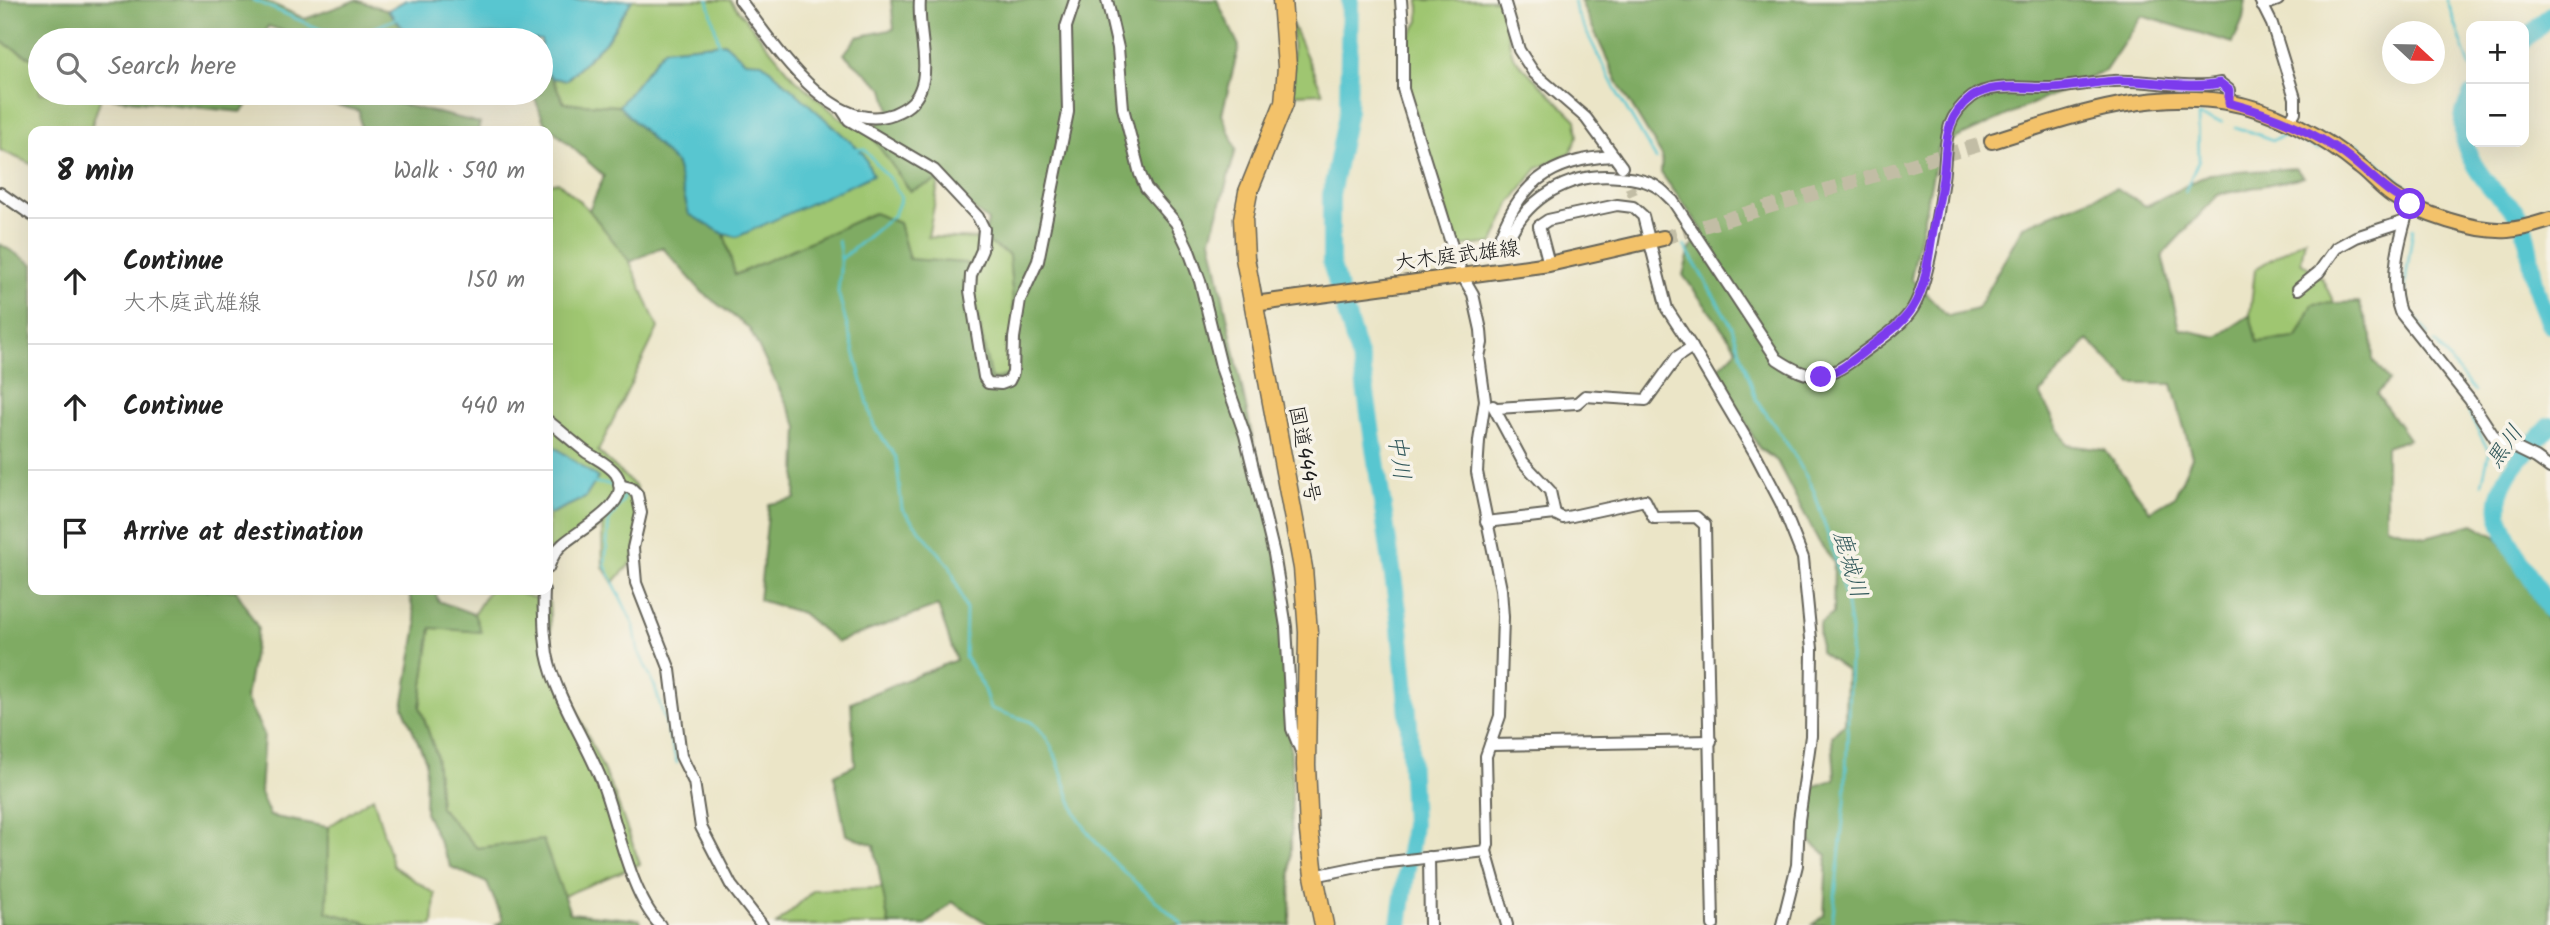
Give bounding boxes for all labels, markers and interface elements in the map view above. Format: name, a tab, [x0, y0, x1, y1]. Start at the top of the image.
north arrow	[2382, 21, 2445, 84]
map controls	[2466, 21, 2529, 147]
button: +	[2466, 21, 2529, 84]
search box	[28, 28, 553, 105]
text: Search here	[108, 46, 236, 88]
icon: search	[52, 48, 90, 86]
button: −	[2466, 84, 2529, 147]
text: 8 min	[56, 148, 134, 196]
text: Walk · 590 m	[393, 154, 525, 190]
route start	[2394, 188, 2425, 219]
street label: 大木庭武雄線	[1393, 232, 1522, 281]
text: Continue	[123, 241, 224, 283]
icon: ahead	[56, 262, 94, 300]
text: 150 m	[466, 263, 525, 299]
text: 大木庭武雄線	[123, 286, 261, 322]
route end	[1805, 361, 1836, 392]
text: Continue	[123, 386, 224, 428]
icon: ahead	[56, 388, 94, 426]
text: 440 m	[461, 389, 525, 425]
street label: 国道444号	[1279, 403, 1328, 505]
water label: 黒川	[2478, 418, 2534, 476]
water label: 中川	[1377, 432, 1419, 483]
text: Arrive at destination	[123, 512, 363, 554]
icon: arrive	[56, 514, 94, 552]
water label: 鹿城川	[1822, 526, 1876, 603]

